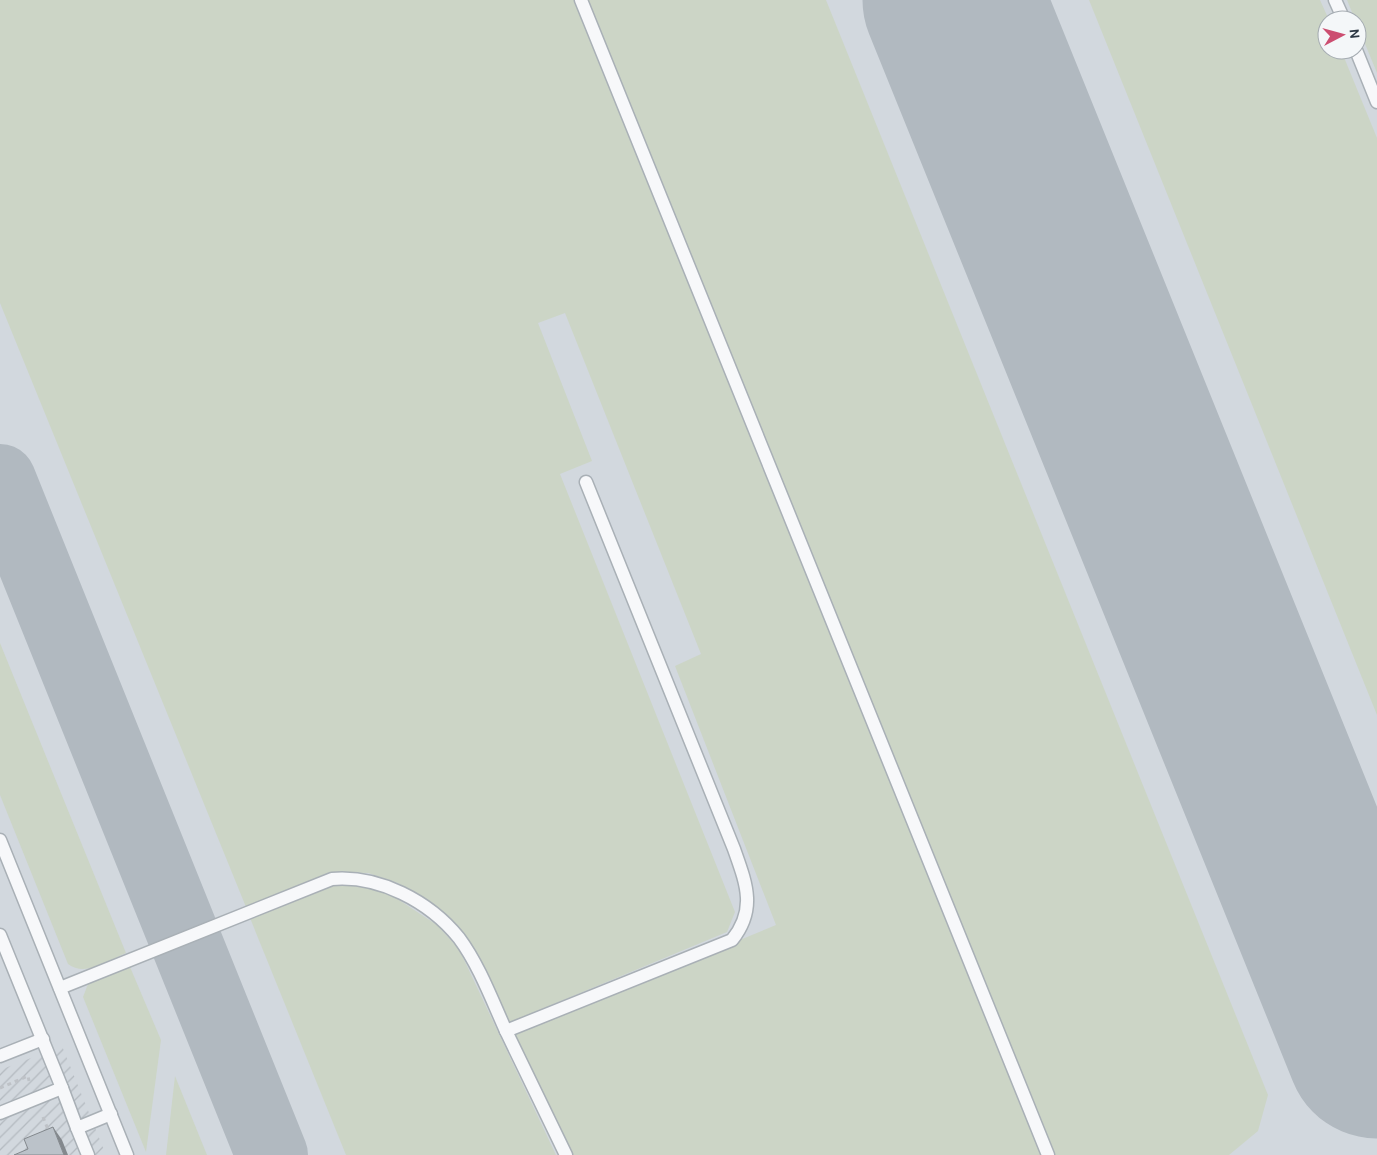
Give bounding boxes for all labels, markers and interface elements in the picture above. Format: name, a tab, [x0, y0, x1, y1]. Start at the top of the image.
north arrow	[1317, 10, 1367, 60]
text: N	[1345, 28, 1363, 40]

